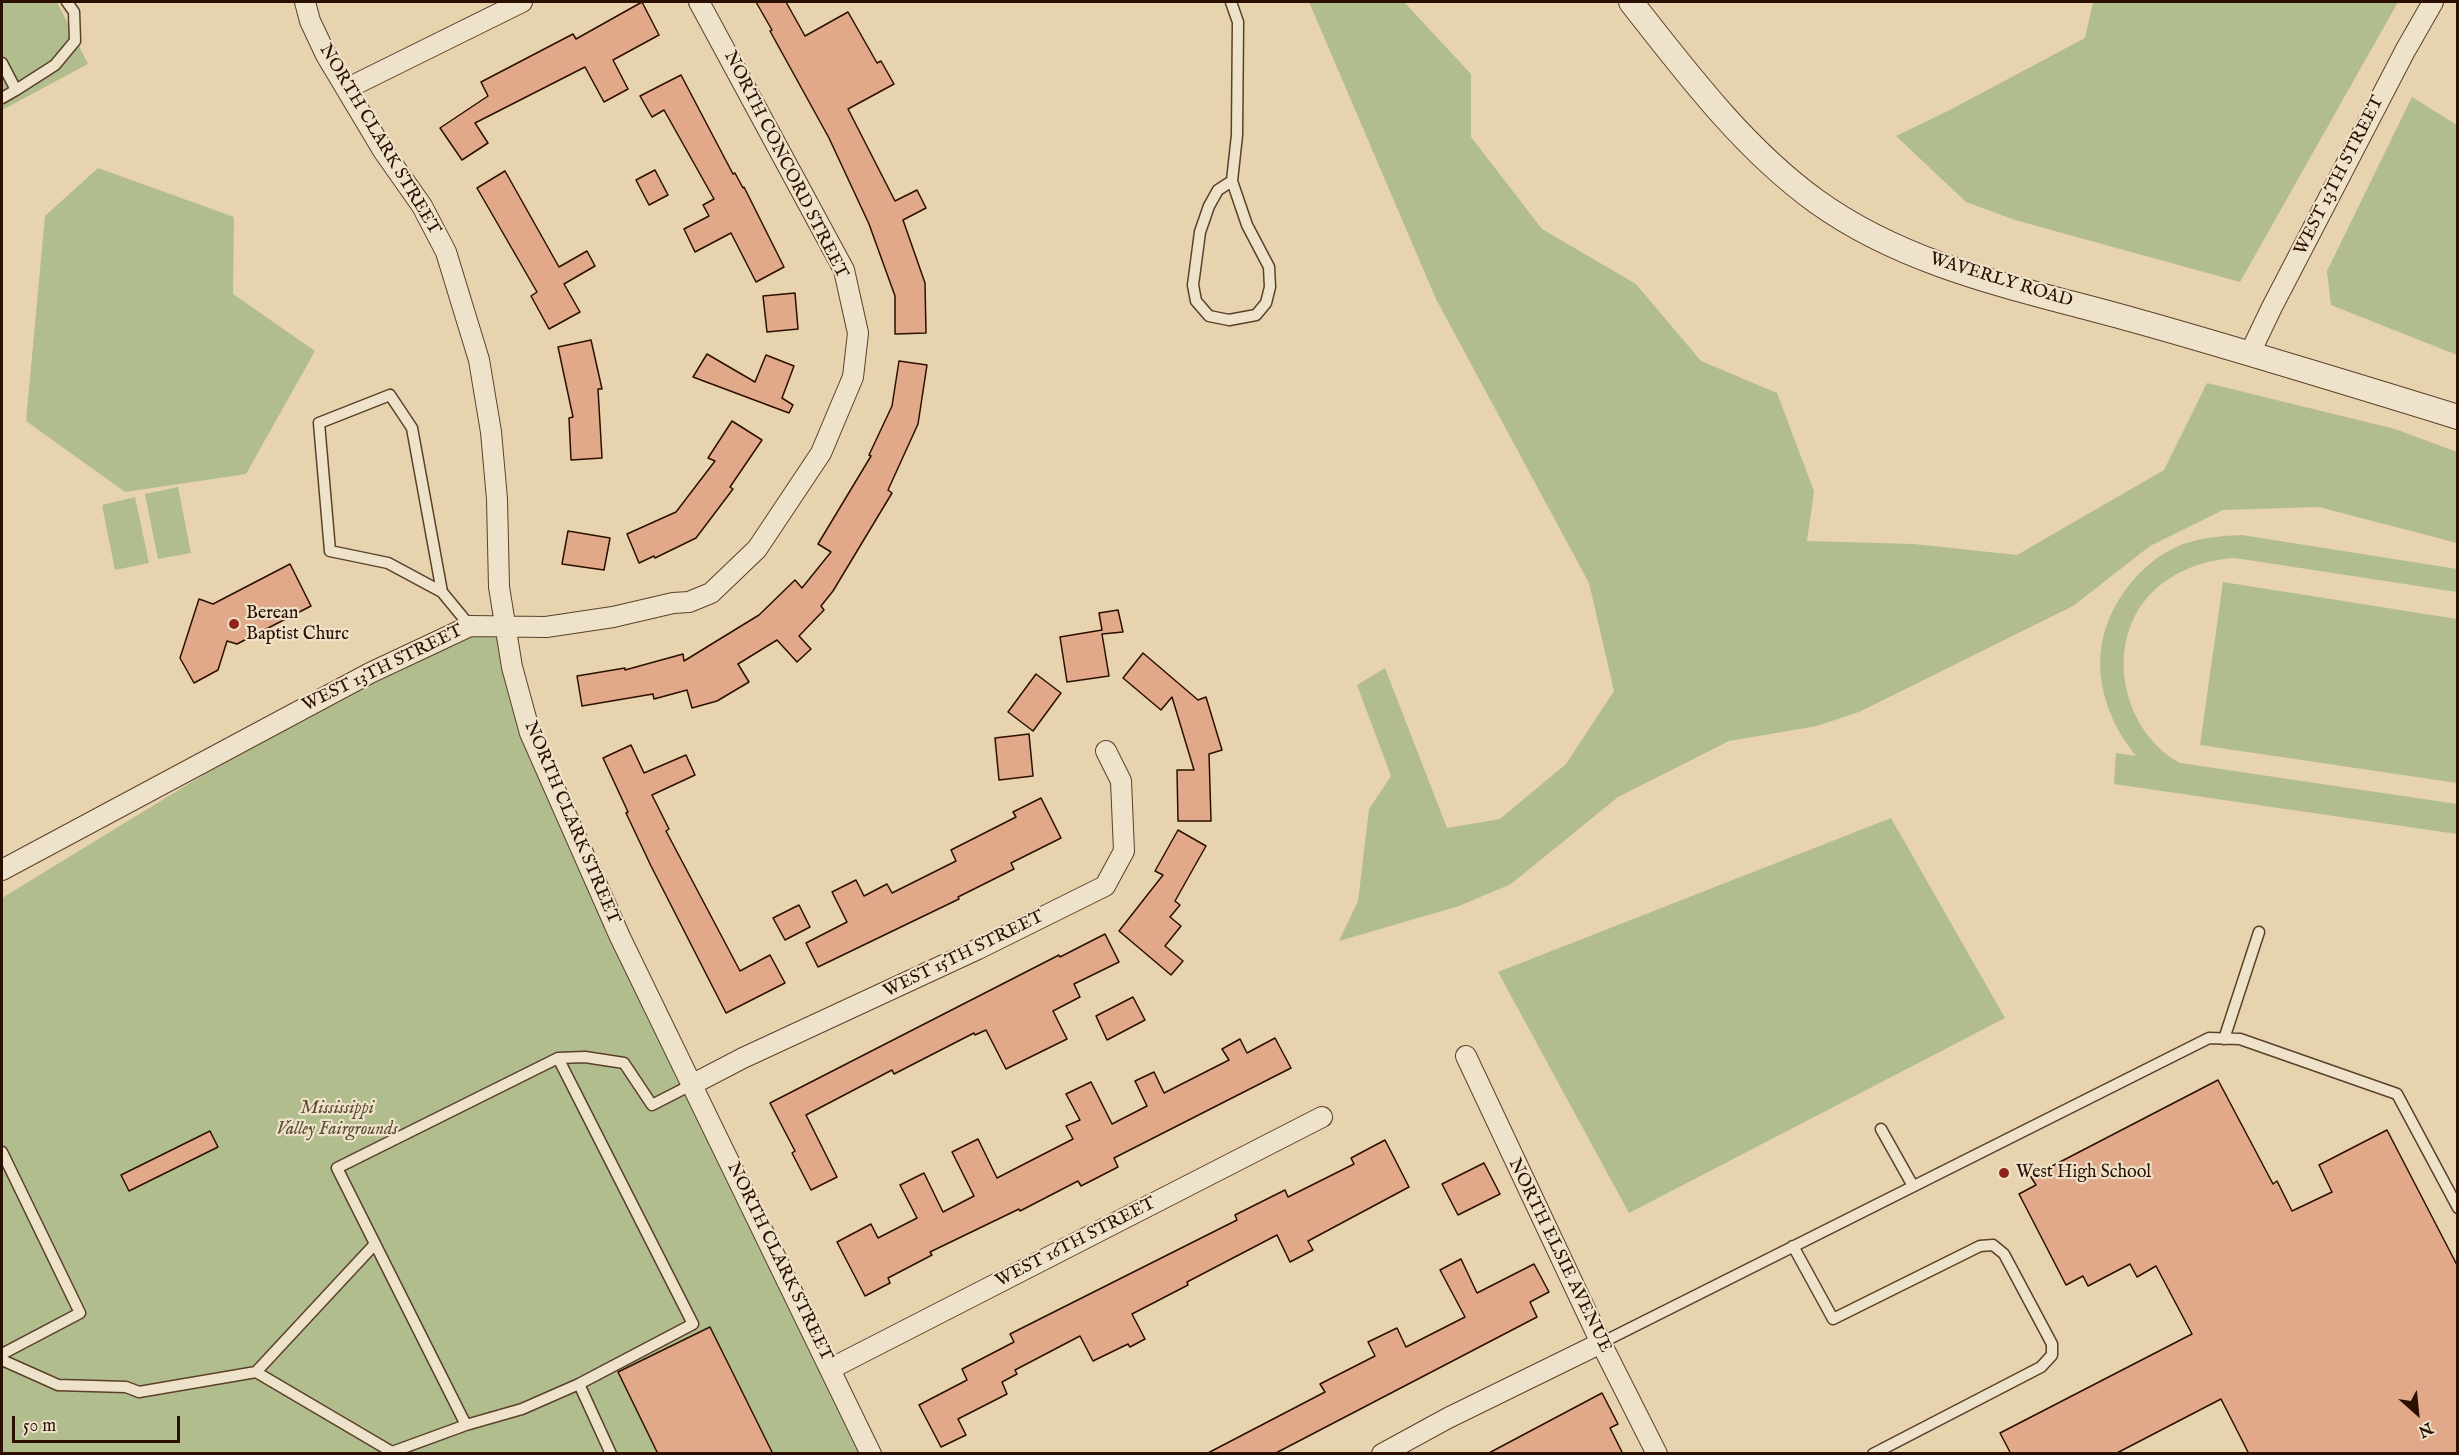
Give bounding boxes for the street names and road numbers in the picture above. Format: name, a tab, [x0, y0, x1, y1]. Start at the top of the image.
street label: NORTH CLARK STREET	[314, 41, 444, 239]
street label: NORTH CONCORD STREET	[718, 48, 852, 282]
street label: WEST 13TH STREET	[2290, 93, 2390, 259]
street label: WAVERLY ROAD	[1927, 249, 2075, 313]
street label: WEST 13TH STREET	[299, 621, 467, 717]
street label: NORTH CLARK STREET	[518, 718, 624, 928]
street label: WEST 15TH STREET	[880, 907, 1048, 1003]
street label: NORTH ELSIE AVENUE	[1503, 1155, 1615, 1357]
street label: NORTH CLARK STREET	[721, 1159, 837, 1365]
street label: WEST 16TH STREET	[992, 1193, 1160, 1293]

